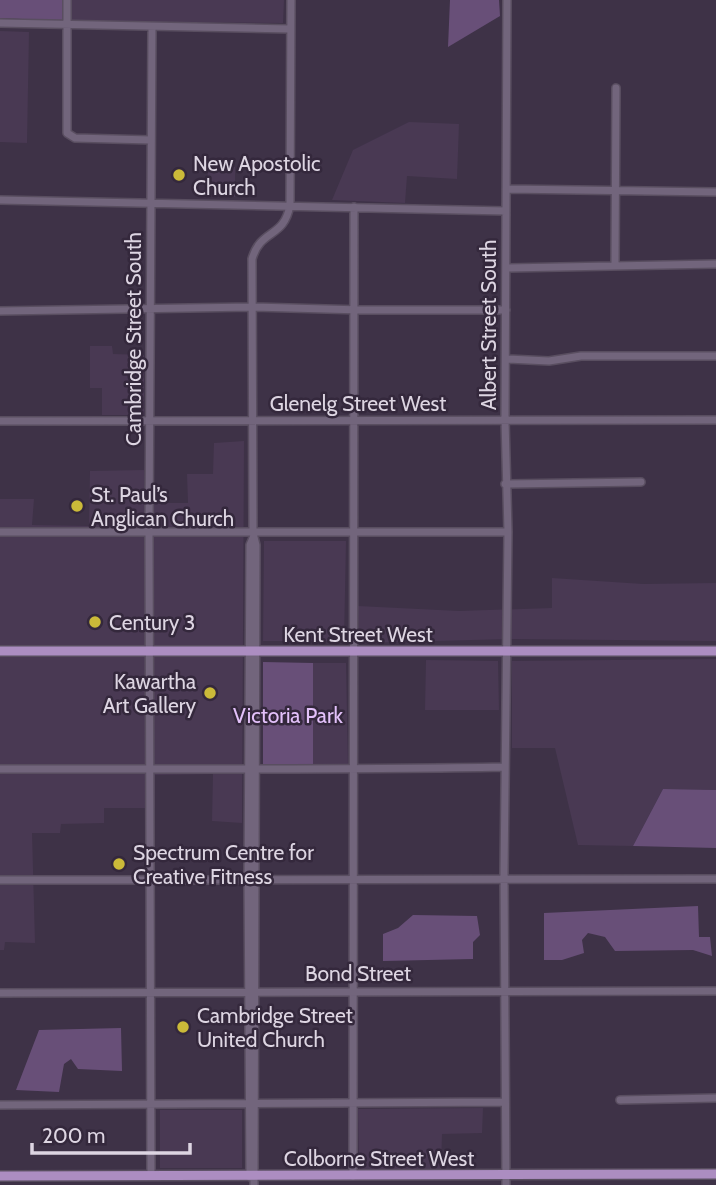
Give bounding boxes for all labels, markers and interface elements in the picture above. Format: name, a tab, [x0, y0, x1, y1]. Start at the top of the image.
place label: New Apostolic Church	[193, 151, 321, 200]
marker: New Apostolic Church	[171, 167, 187, 183]
street label: Cambridge Street South	[121, 232, 146, 446]
street label: Albert Street South	[476, 240, 501, 410]
street label: Glenelg Street West	[270, 391, 446, 416]
place label: St. Paul’s Anglican Church	[91, 482, 234, 531]
marker: St. Paul’s Anglican Church	[69, 498, 85, 514]
place label: Century 3	[109, 610, 195, 635]
marker: Century 3	[87, 614, 103, 630]
street label: Kent Street West	[283, 622, 433, 647]
place label: Kawartha Art Gallery	[103, 669, 196, 718]
marker: Kawartha Art Gallery	[202, 685, 218, 701]
park label: Victoria Park	[233, 703, 344, 728]
place label: Spectrum Centre for Creative Fitness	[133, 840, 314, 889]
marker: Spectrum Centre for Creative Fitness	[111, 856, 127, 872]
street label: Bond Street	[305, 961, 411, 986]
place label: Cambridge Street United Church	[197, 1003, 353, 1052]
marker: Cambridge Street United Church	[175, 1019, 191, 1035]
scale bar	[32, 1112, 189, 1156]
text: 200 m	[42, 1123, 105, 1148]
street label: Colborne Street West	[284, 1146, 474, 1171]

